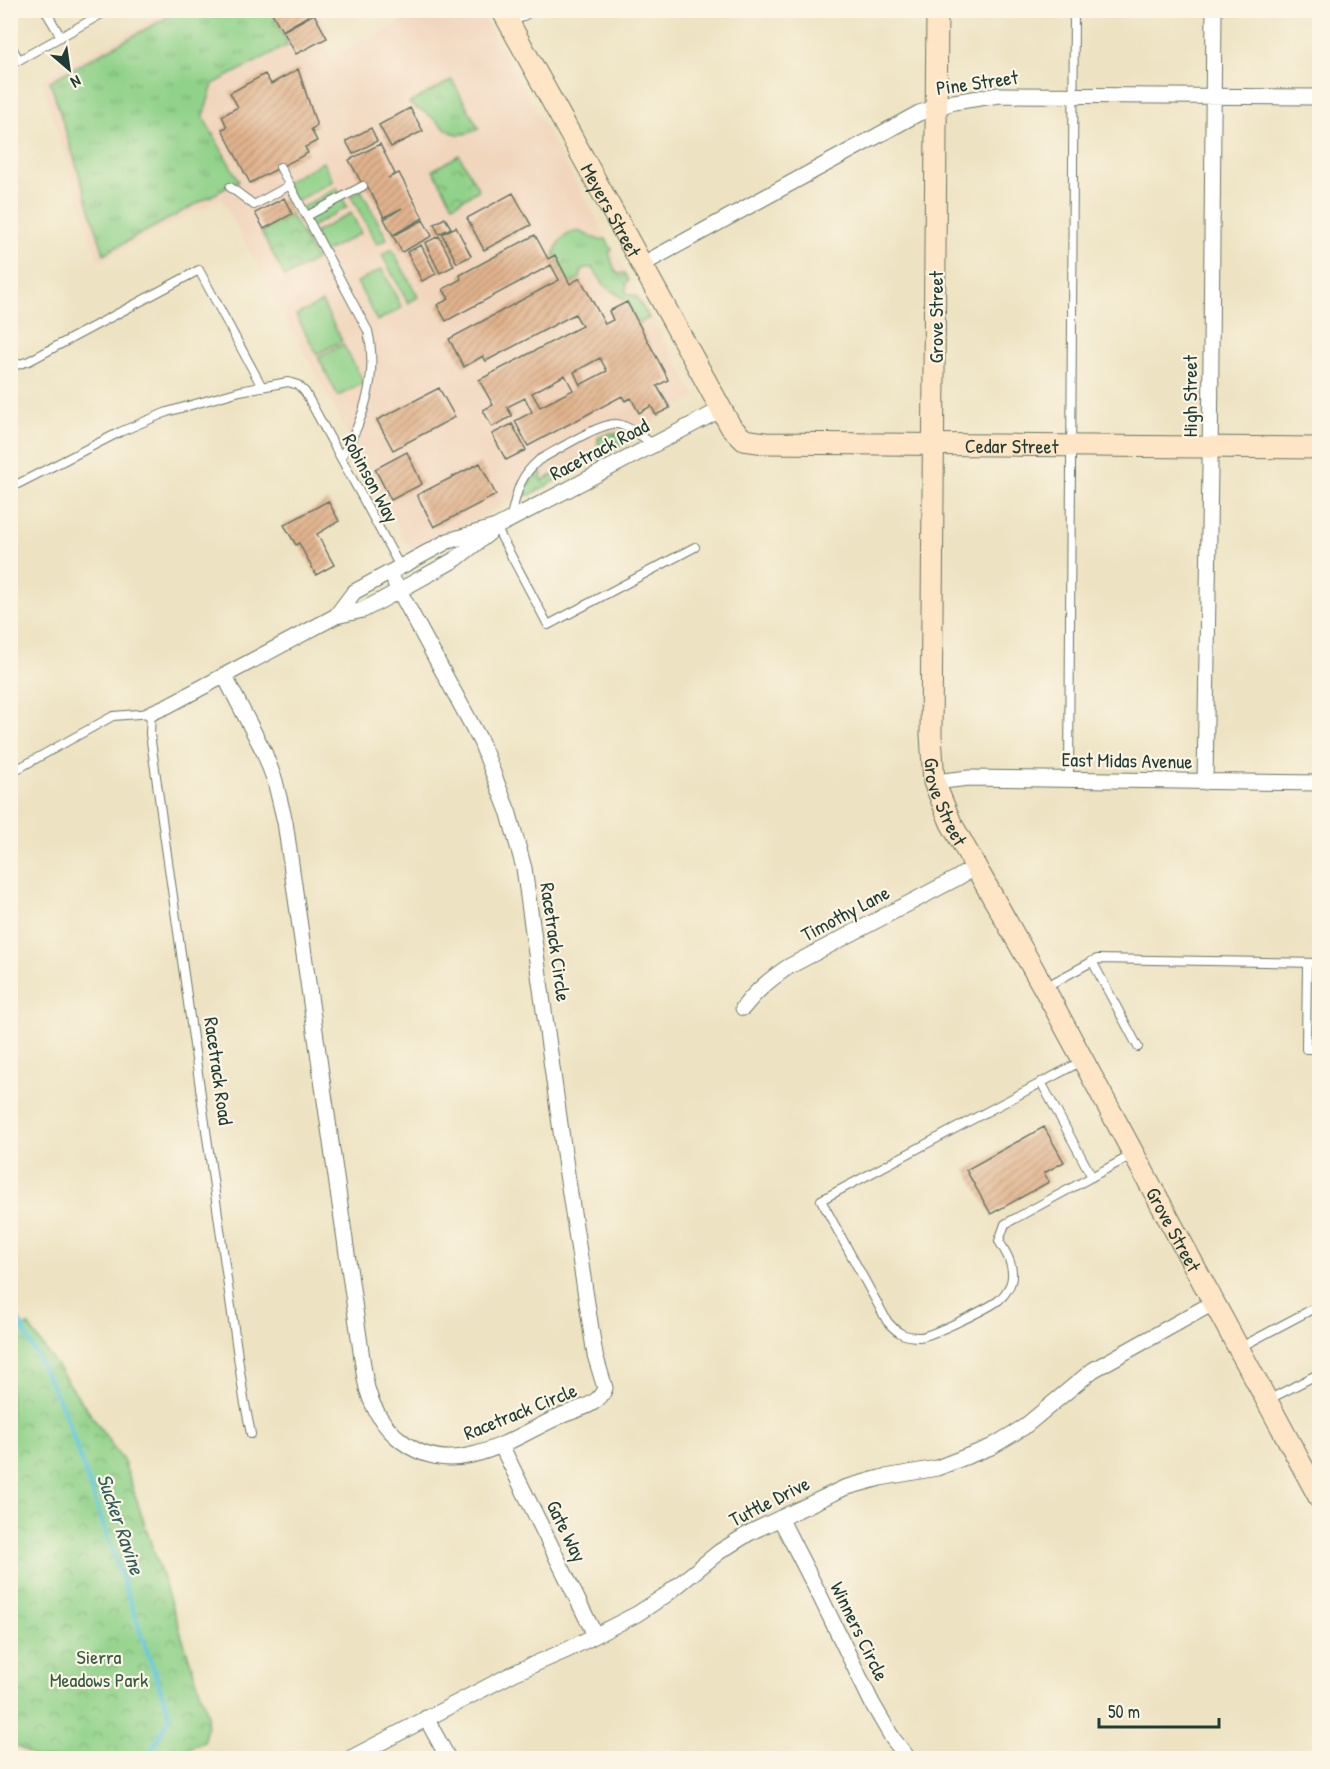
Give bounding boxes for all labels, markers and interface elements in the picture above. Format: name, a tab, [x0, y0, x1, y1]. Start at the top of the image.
north arrow	[39, 39, 99, 99]
street label: Pine Street	[934, 63, 1021, 101]
text: N	[67, 70, 85, 94]
street label: Meyers Street	[575, 158, 649, 262]
street label: Grove Street	[922, 270, 949, 363]
street label: High Street	[1176, 354, 1203, 437]
street label: Racetrack Road	[545, 412, 653, 486]
street label: Robinson Way	[336, 429, 406, 527]
street label: Cedar Street	[965, 431, 1060, 459]
street label: East Midas Avenue	[1061, 745, 1193, 775]
street label: Grove Street	[919, 757, 975, 851]
street label: Timothy Lane	[796, 878, 894, 947]
street label: Racetrack Circle	[534, 881, 578, 1003]
street label: Racetrack Road	[198, 1015, 240, 1127]
street label: Grove Street	[1140, 1182, 1209, 1277]
street label: Racetrack Circle	[459, 1376, 581, 1446]
street label: Tuttle Drive	[724, 1469, 814, 1533]
water label: Sucker Ravine	[90, 1470, 152, 1580]
street label: Gate Way	[541, 1496, 593, 1566]
street label: Winners Circle	[824, 1577, 896, 1685]
park label: Sierra Meadows Park	[50, 1643, 148, 1693]
scale bar	[1099, 1691, 1219, 1729]
text: 50 m	[1108, 1699, 1140, 1724]

